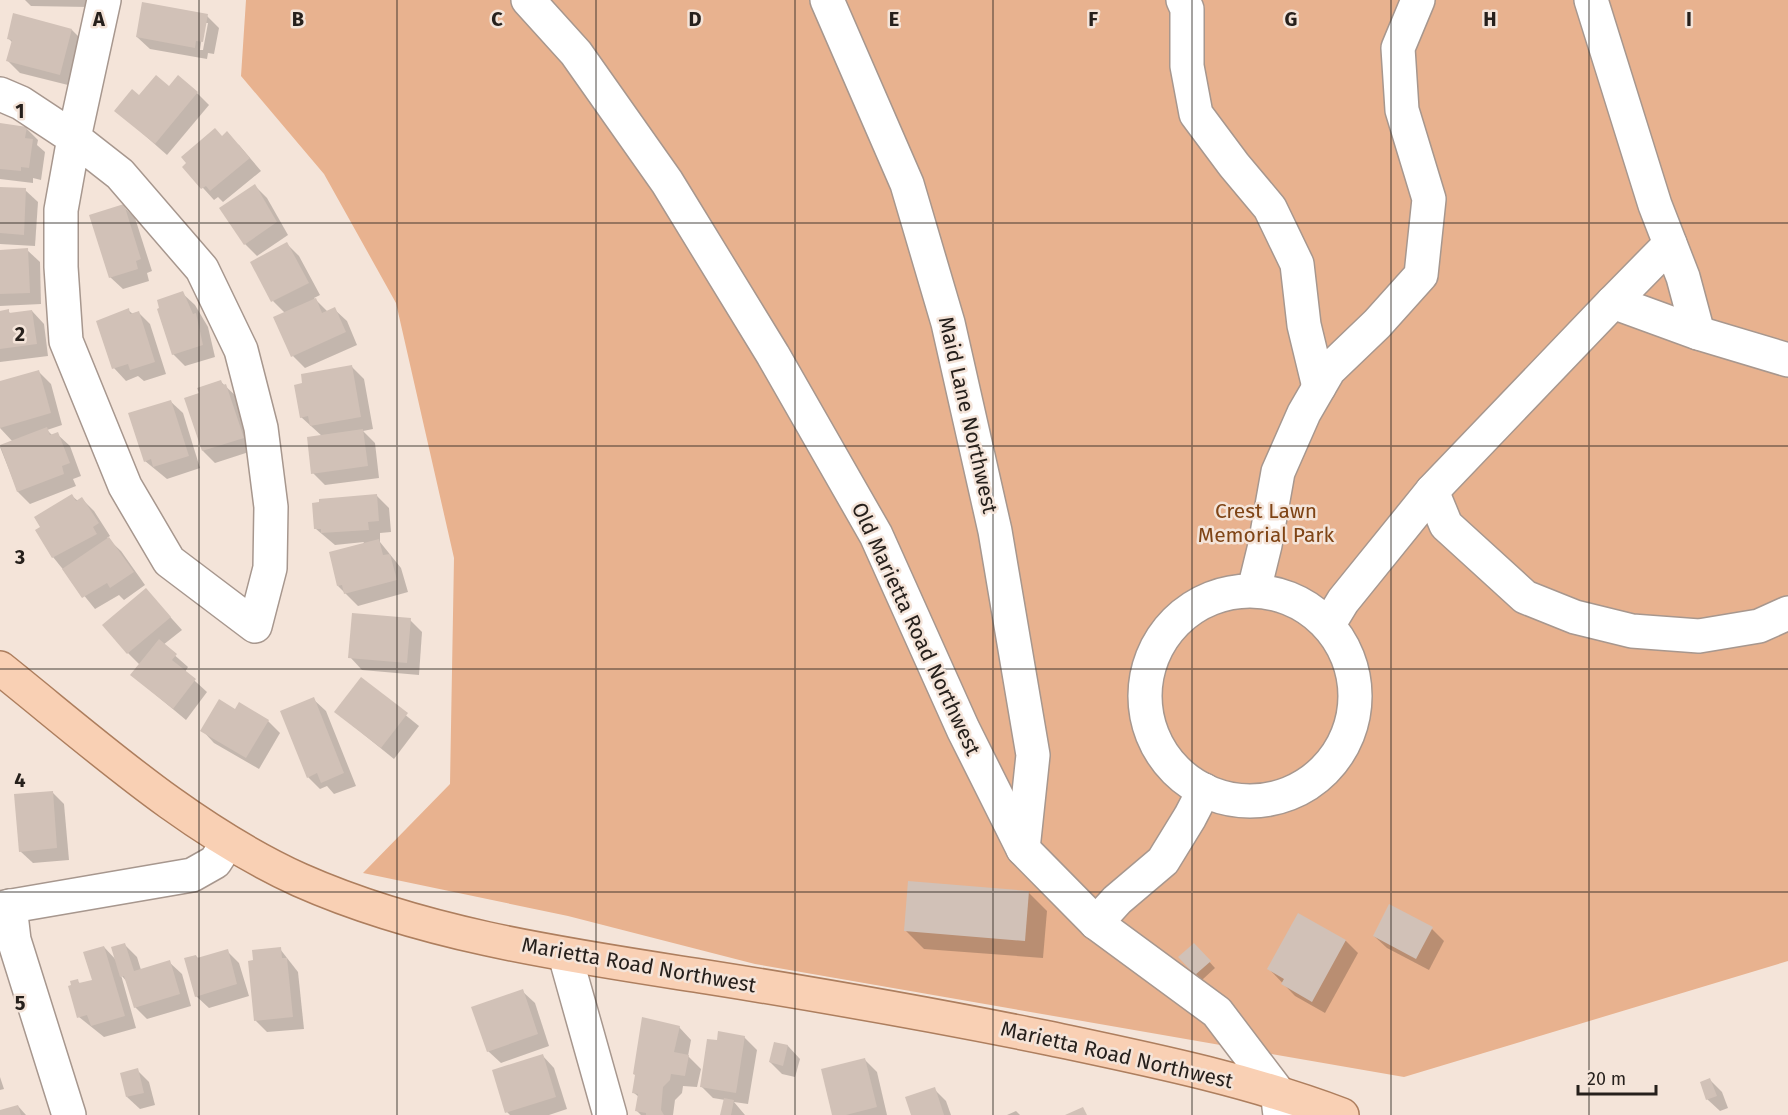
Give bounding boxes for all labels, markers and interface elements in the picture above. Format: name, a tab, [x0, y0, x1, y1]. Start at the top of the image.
text: A	[92, 7, 106, 31]
text: B	[292, 7, 304, 31]
text: C	[491, 7, 503, 31]
text: D	[688, 7, 702, 31]
text: E	[889, 7, 899, 31]
text: F	[1088, 7, 1098, 31]
text: G	[1285, 7, 1297, 31]
text: H	[1483, 7, 1497, 31]
text: I	[1686, 7, 1692, 31]
text: 1	[15, 99, 25, 123]
street label: Maid Lane Northwest	[933, 314, 1003, 516]
text: 2	[15, 322, 25, 346]
street label: Old Marietta Road Northwest	[846, 498, 986, 760]
park label: Crest Lawn Memorial Park	[1198, 498, 1334, 548]
text: 3	[14, 545, 25, 569]
text: 4	[14, 768, 26, 792]
street label: Marietta Road Northwest	[520, 932, 759, 999]
text: 5	[15, 991, 26, 1015]
street label: Marietta Road Northwest	[998, 1016, 1236, 1094]
scale bar	[1578, 1058, 1656, 1096]
text: 20 m	[1587, 1068, 1626, 1090]

